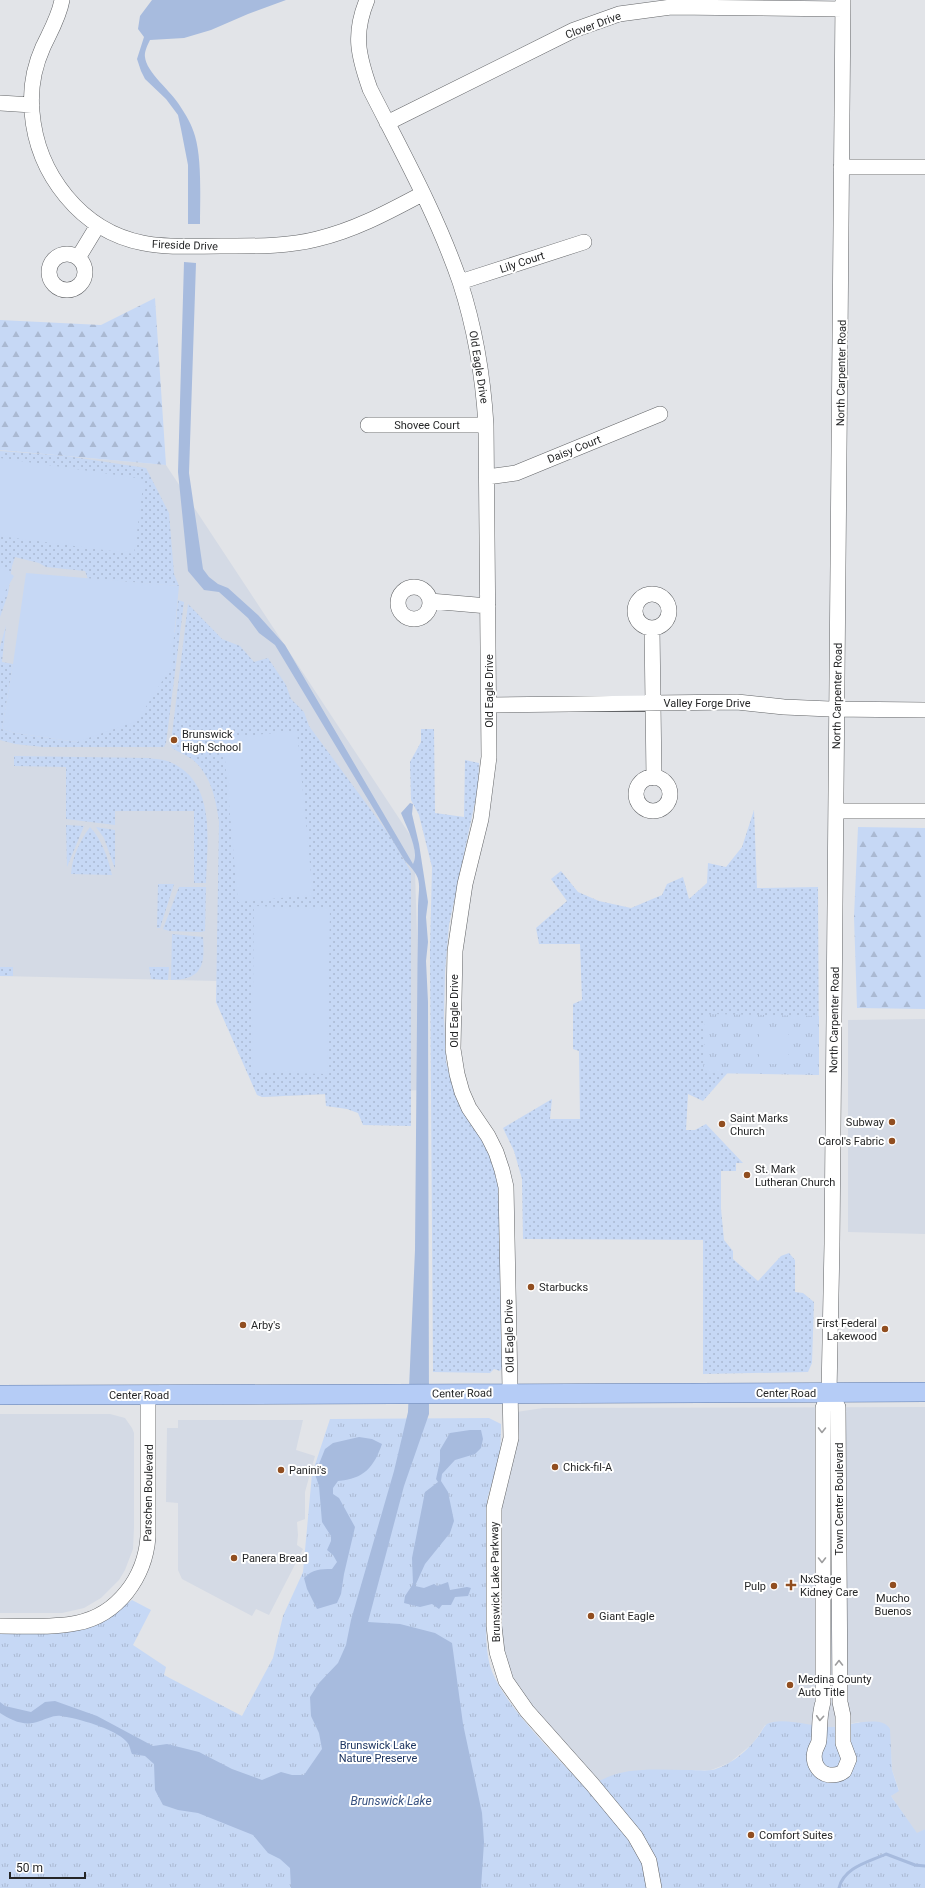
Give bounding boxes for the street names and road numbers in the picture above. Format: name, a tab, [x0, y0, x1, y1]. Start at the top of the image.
street label: Clover Drive	[564, 9, 623, 42]
street label: Fireside Drive	[152, 238, 218, 253]
street label: Lily Court	[498, 249, 547, 276]
street label: North Carpenter Road	[834, 320, 849, 426]
street label: Old Eagle Drive	[466, 330, 491, 405]
street label: Shovee Court	[394, 419, 460, 432]
street label: Daisy Court	[546, 433, 603, 466]
street label: North Carpenter Road	[830, 643, 845, 749]
street label: Old Eagle Drive	[483, 654, 496, 728]
street label: Valley Forge Drive	[663, 697, 751, 710]
street label: North Carpenter Road	[827, 967, 842, 1073]
street label: Old Eagle Drive	[448, 974, 461, 1048]
street label: Old Eagle Drive	[502, 1299, 517, 1373]
street label: Center Road	[432, 1386, 492, 1401]
street label: Center Road	[756, 1387, 816, 1400]
street label: Center Road	[109, 1389, 169, 1402]
street label: Town Center Boulevard	[833, 1442, 846, 1556]
street label: Parschen Boulevard	[141, 1444, 156, 1542]
street label: Brunswick Lake Parkway	[488, 1521, 503, 1643]

